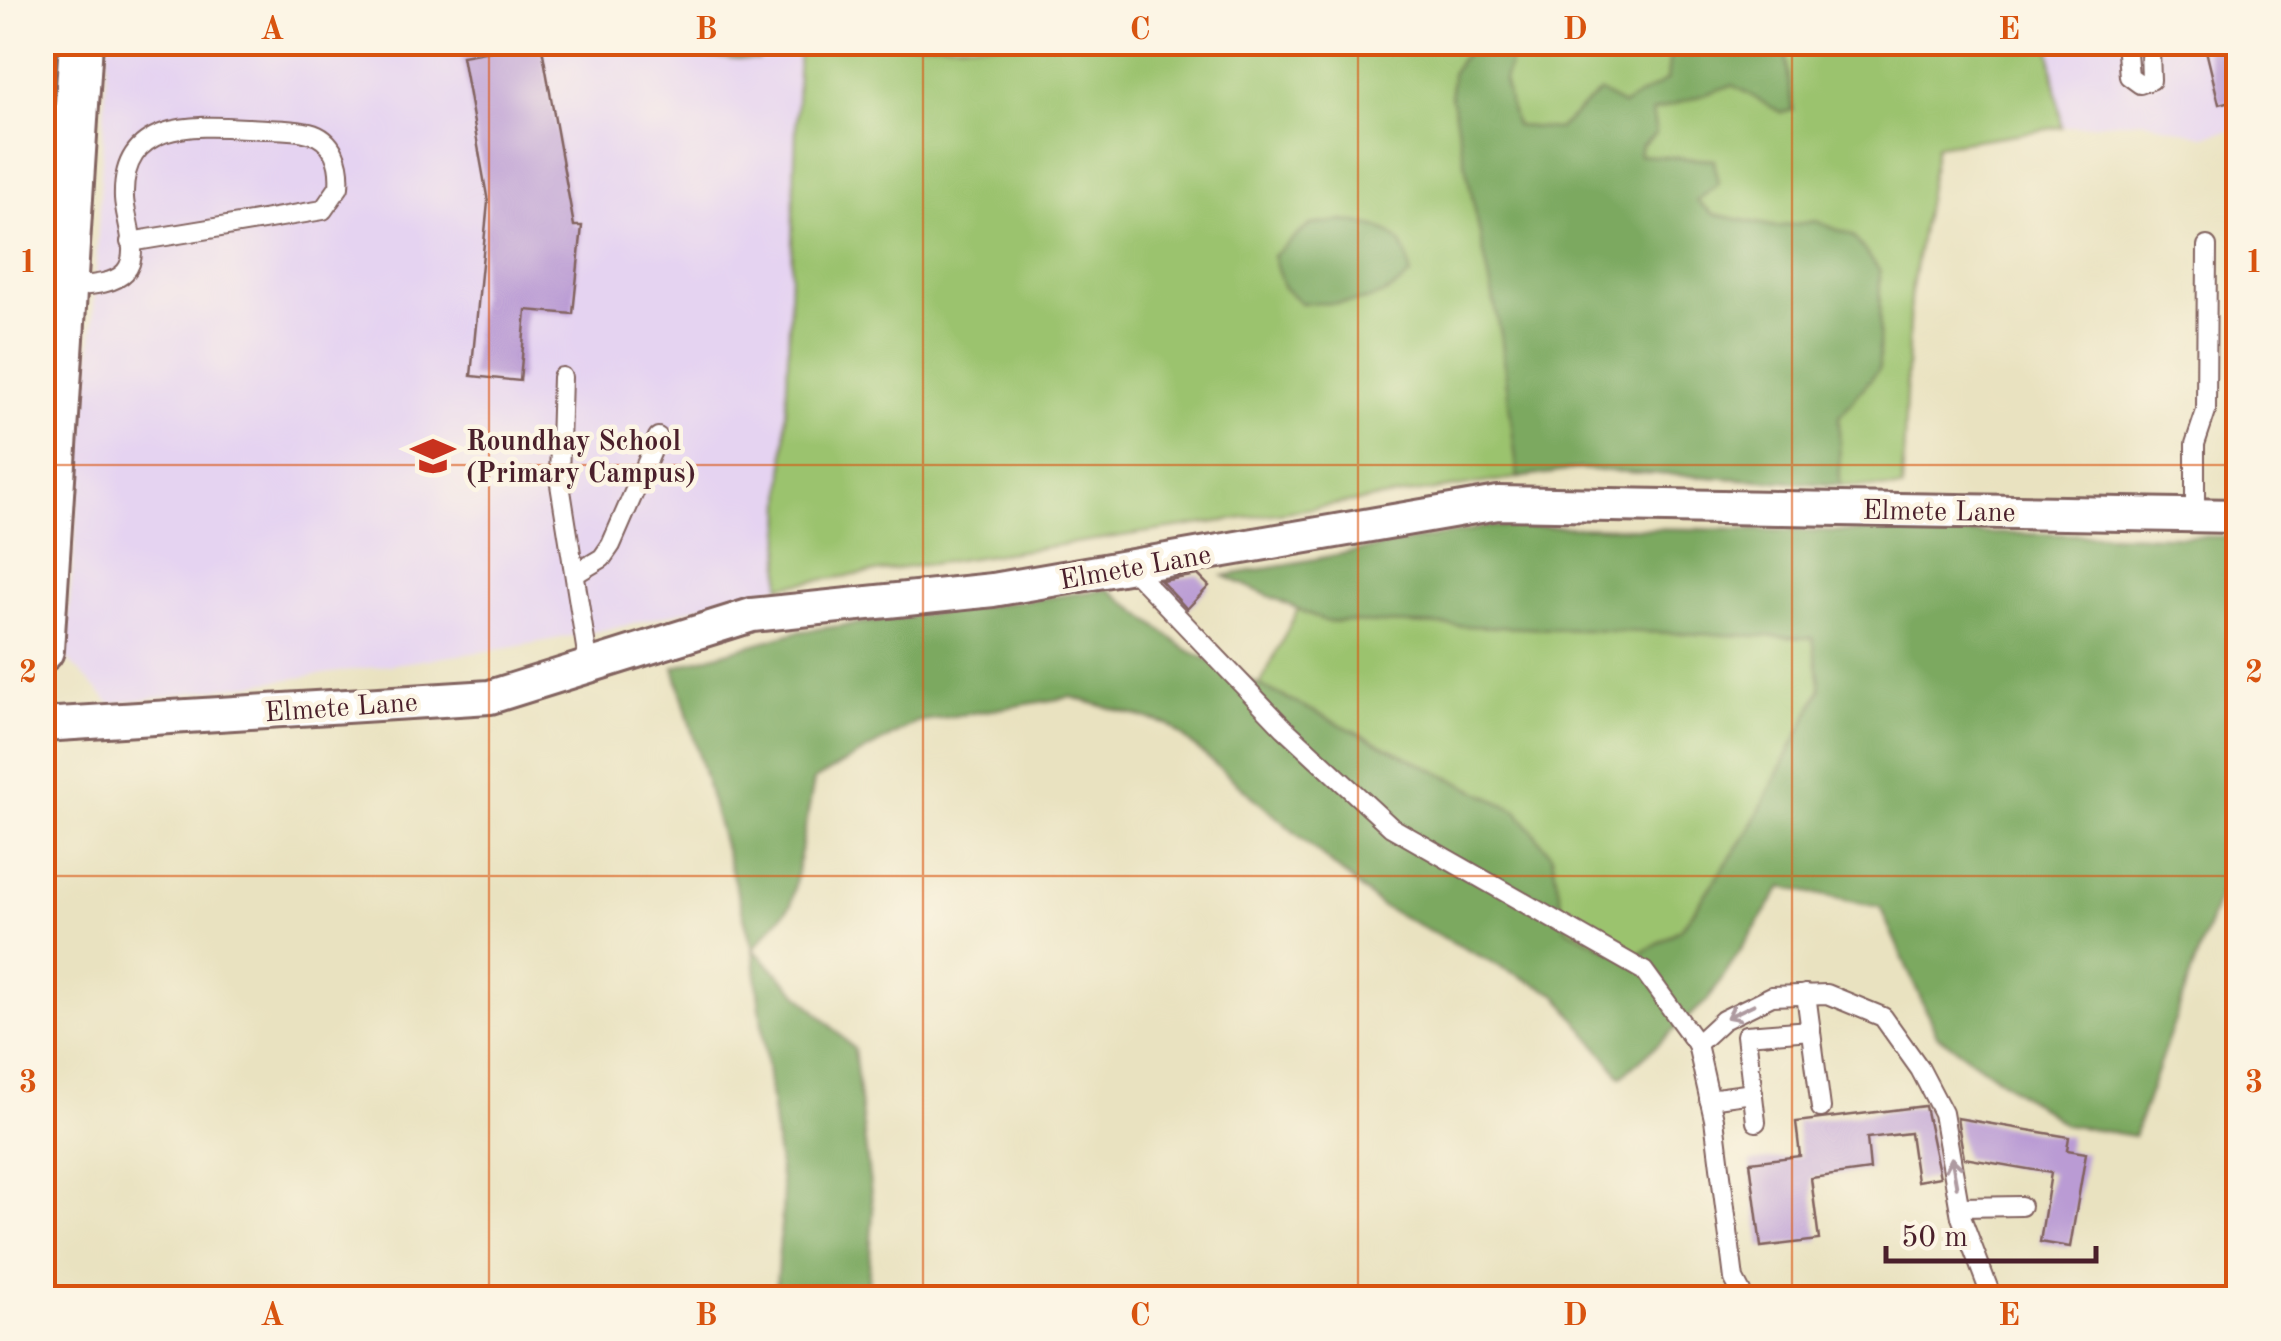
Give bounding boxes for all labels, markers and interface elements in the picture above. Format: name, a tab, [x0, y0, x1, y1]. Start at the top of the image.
text: A	[260, 15, 284, 47]
text: B	[695, 15, 717, 47]
text: C	[1129, 15, 1151, 47]
text: D	[1562, 15, 1588, 47]
text: E	[1998, 15, 2020, 47]
text: 1	[19, 248, 37, 280]
text: 1	[2245, 248, 2263, 280]
place label: Roundhay School (Primary Campus)	[466, 429, 696, 489]
school or university icon: Roundhay School (Primary Campus)	[409, 432, 457, 480]
street label: Elmete Lane	[1862, 498, 2016, 528]
street label: Elmete Lane	[1058, 542, 1213, 596]
text: 2	[19, 658, 37, 690]
text: 2	[2245, 658, 2263, 690]
street label: Elmete Lane	[264, 690, 419, 728]
one-way arrow	[1726, 1003, 1756, 1022]
text: 3	[19, 1068, 37, 1100]
text: 3	[2245, 1068, 2263, 1100]
one-way arrow	[1944, 1156, 1963, 1189]
scale bar	[1886, 1201, 2096, 1263]
text: 50 m	[1901, 1223, 1968, 1253]
text: A	[260, 1301, 284, 1333]
text: B	[695, 1301, 717, 1333]
text: C	[1129, 1301, 1151, 1333]
text: D	[1562, 1301, 1588, 1333]
text: E	[1998, 1301, 2020, 1333]

